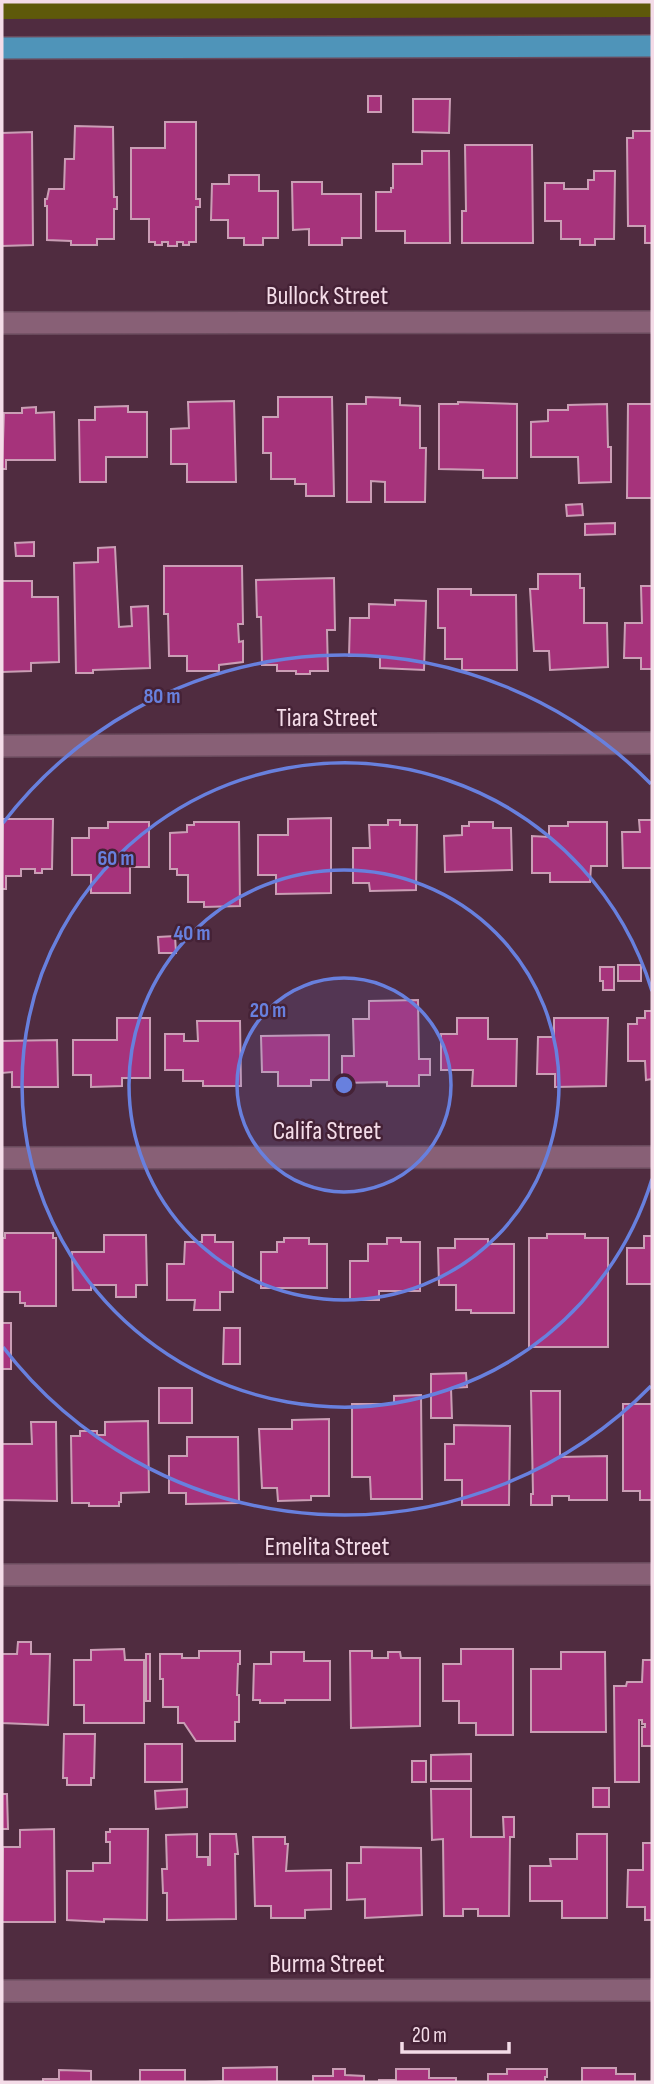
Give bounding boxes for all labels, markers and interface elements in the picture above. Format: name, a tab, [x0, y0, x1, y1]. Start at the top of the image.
street label: Bullock Street	[266, 281, 388, 312]
text: 80 m	[143, 684, 181, 709]
street label: Tiara Street	[276, 703, 378, 734]
text: 60 m	[97, 846, 135, 871]
text: 40 m	[174, 921, 210, 946]
text: 20 m	[250, 998, 286, 1023]
centre of rings	[332, 1073, 356, 1097]
street label: Califa Street	[273, 1116, 381, 1147]
street label: Emelita Street	[265, 1532, 390, 1563]
street label: Burma Street	[269, 1949, 385, 1980]
scale bar	[402, 2010, 509, 2054]
text: 20 m	[412, 2023, 447, 2048]

